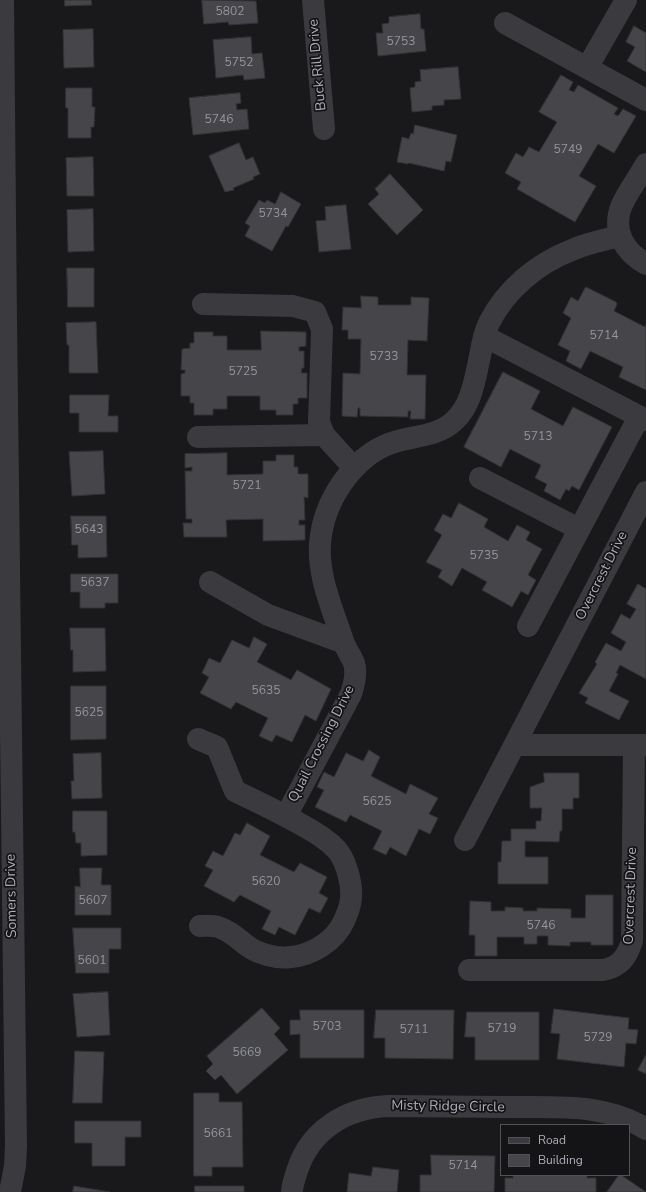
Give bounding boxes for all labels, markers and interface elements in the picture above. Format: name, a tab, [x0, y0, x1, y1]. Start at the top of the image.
house number: 5802	[216, 5, 244, 19]
street label: Buck Rill Drive	[306, 18, 330, 112]
house number: 5753	[387, 35, 415, 49]
house number: 5752	[225, 56, 253, 70]
house number: 5746	[205, 113, 233, 127]
house number: 5749	[554, 143, 582, 157]
house number: 5734	[259, 207, 287, 221]
house number: 5714	[590, 329, 618, 343]
house number: 5733	[370, 350, 398, 364]
house number: 5725	[229, 365, 257, 379]
house number: 5713	[524, 430, 552, 444]
house number: 5721	[233, 479, 261, 493]
house number: 5643	[75, 523, 103, 537]
street label: Overcrest Drive	[572, 529, 632, 623]
house number: 5735	[470, 549, 498, 563]
house number: 5637	[81, 576, 109, 590]
street label: Quail Crossing Drive	[285, 683, 359, 805]
house number: 5635	[252, 684, 280, 698]
house number: 5625	[75, 706, 103, 720]
house number: 5625	[363, 795, 391, 809]
street label: Overcrest Drive	[621, 847, 641, 945]
street label: Somers Drive	[3, 854, 21, 938]
house number: 5620	[252, 875, 280, 889]
house number: 5607	[79, 894, 107, 908]
house number: 5746	[527, 919, 555, 933]
house number: 5601	[78, 954, 106, 968]
house number: 5703	[313, 1020, 341, 1034]
house number: 5719	[488, 1022, 516, 1036]
house number: 5711	[400, 1023, 428, 1037]
house number: 5729	[584, 1031, 612, 1045]
house number: 5669	[233, 1046, 261, 1060]
street label: Misty Ridge Circle	[391, 1098, 505, 1116]
legend	[500, 1124, 630, 1176]
house number: 5661	[204, 1127, 232, 1141]
text: Road	[538, 1132, 566, 1148]
text: Building	[538, 1152, 583, 1168]
house number: 5714	[449, 1159, 477, 1173]

